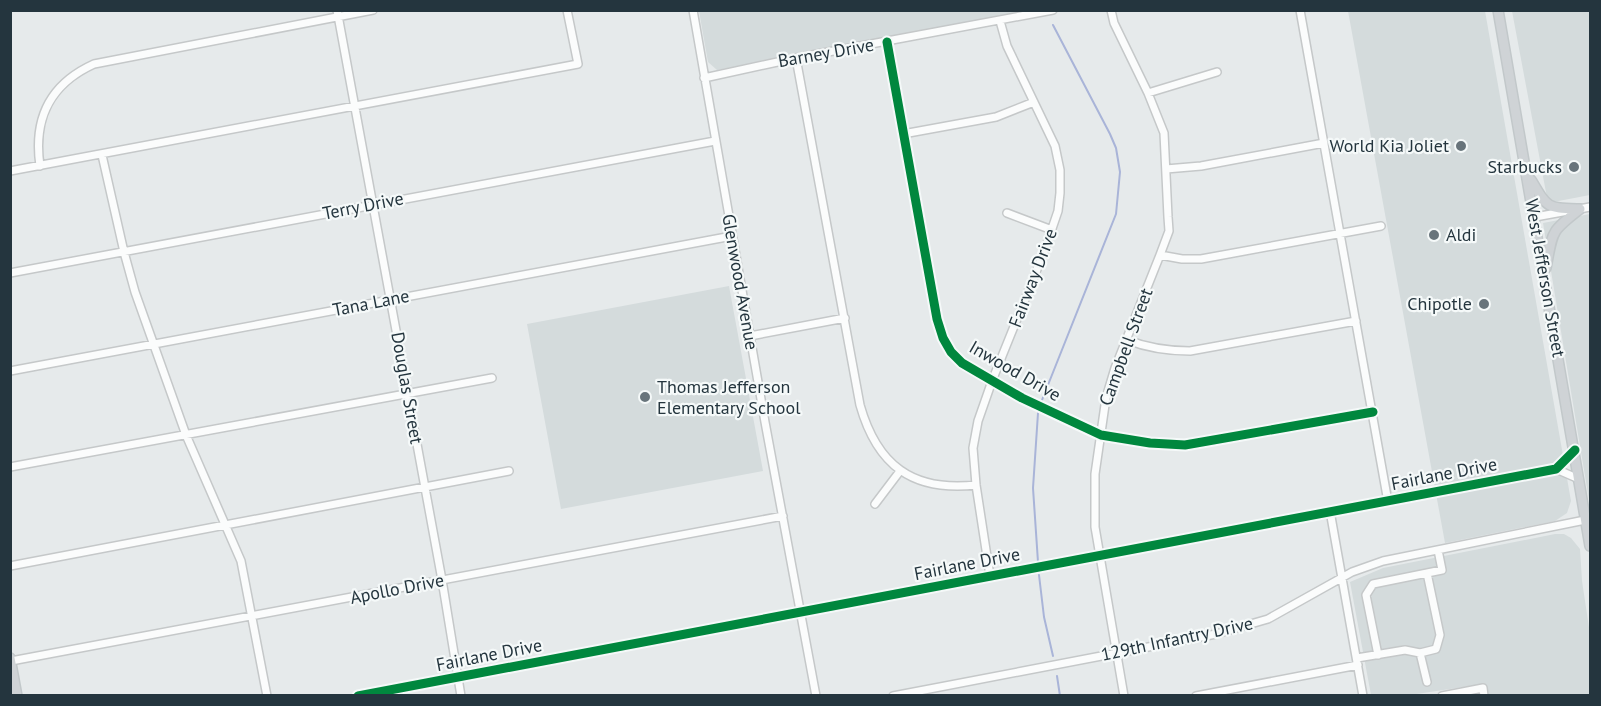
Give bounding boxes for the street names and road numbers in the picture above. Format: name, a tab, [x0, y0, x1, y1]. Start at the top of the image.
street label: Barney Drive	[776, 33, 876, 72]
street label: Terry Drive	[320, 186, 405, 225]
street label: West Jefferson Street	[1520, 197, 1571, 359]
street label: Glenwood Avenue	[717, 212, 764, 352]
street label: Fairway Drive	[1003, 225, 1062, 331]
street label: Tana Lane	[331, 284, 411, 321]
street label: Campbell Street	[1094, 285, 1157, 409]
street label: Douglas Street	[386, 330, 429, 446]
street label: Inwood Drive	[965, 335, 1065, 406]
street label: Fairlane Drive	[1389, 452, 1499, 495]
street label: Fairlane Drive	[912, 542, 1022, 585]
street label: Apollo Drive	[348, 568, 446, 609]
street label: 129th Infantry Drive	[1099, 611, 1255, 666]
street label: Fairlane Drive	[434, 633, 544, 676]

